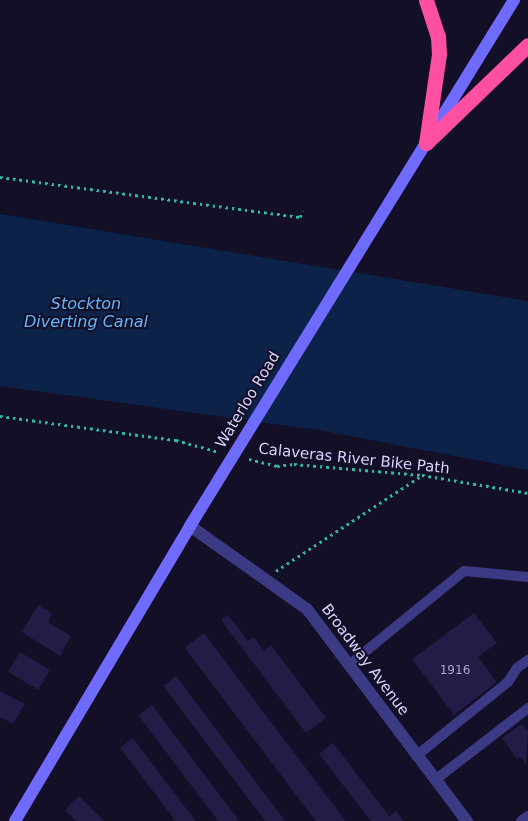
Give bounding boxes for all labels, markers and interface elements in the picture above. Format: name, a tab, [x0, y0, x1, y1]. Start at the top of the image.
water label: Stockton Diverting Canal	[24, 294, 148, 332]
street label: Waterloo Road	[212, 349, 284, 451]
street label: Calaveras River Bike Path	[257, 440, 451, 478]
street label: Broadway Avenue	[317, 601, 413, 719]
house number: 1916	[440, 664, 470, 678]

